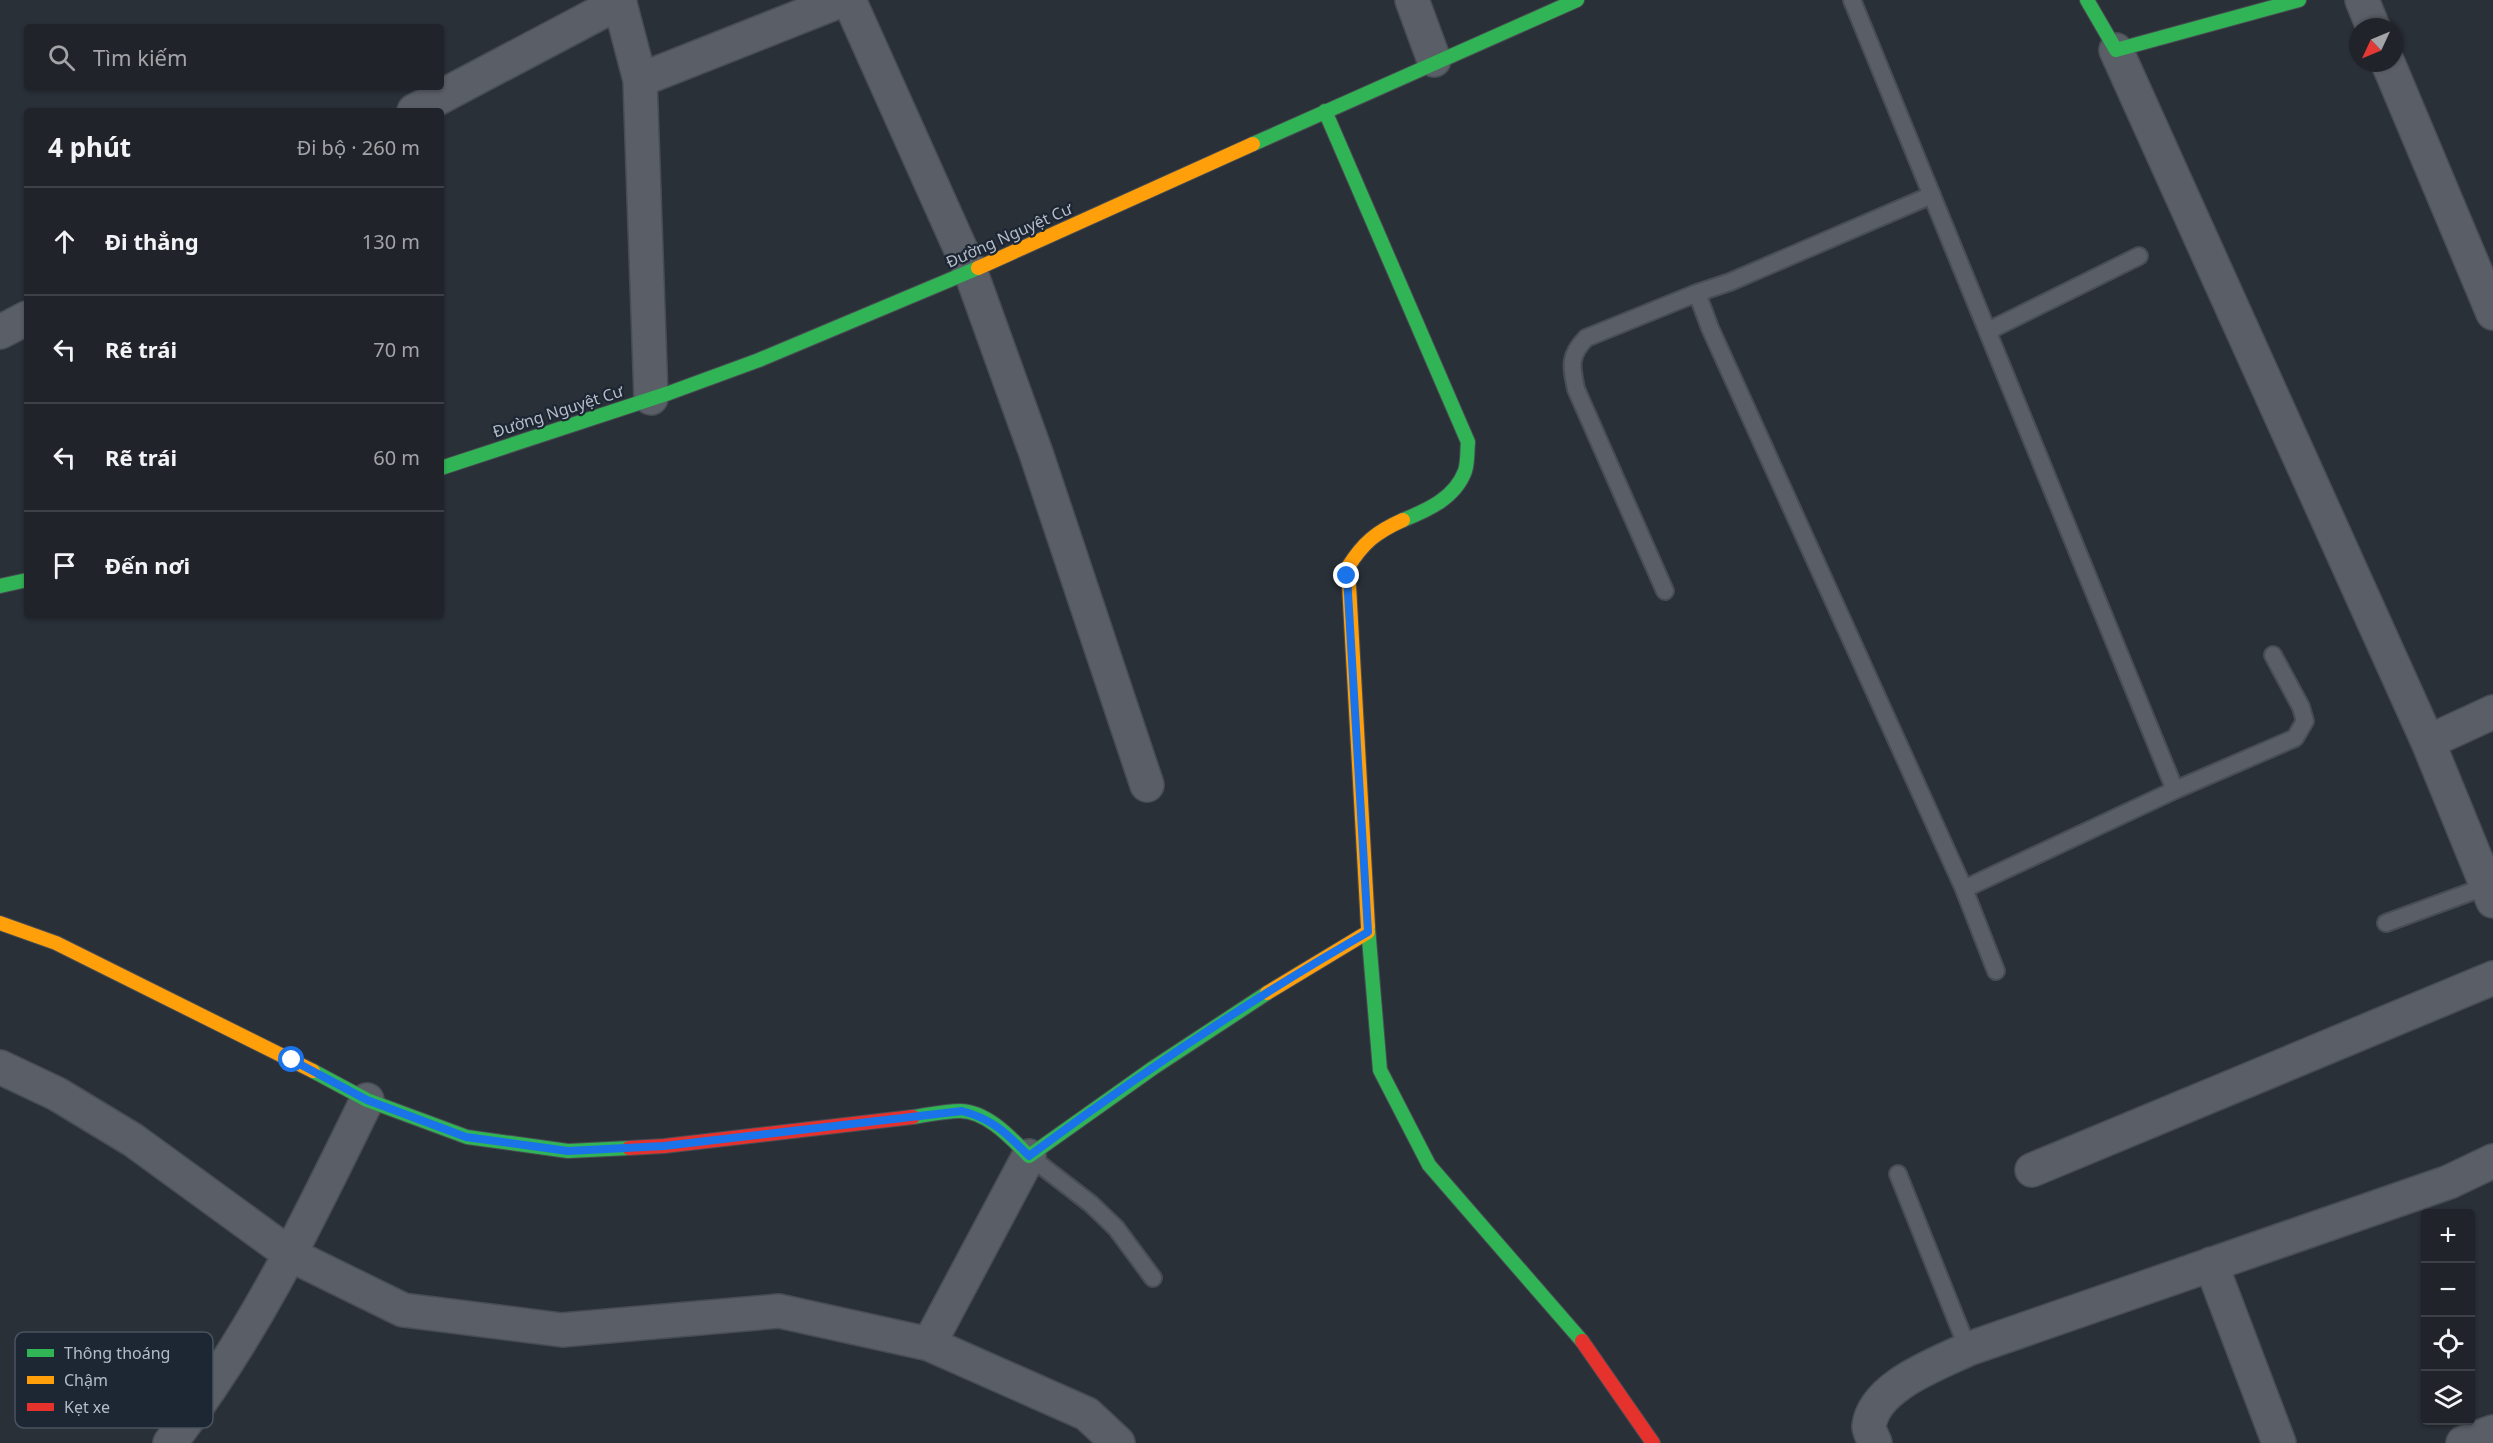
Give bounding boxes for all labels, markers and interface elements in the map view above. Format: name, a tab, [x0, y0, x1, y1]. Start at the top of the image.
north arrow	[2349, 18, 2403, 72]
search box	[24, 24, 444, 90]
icon: search	[45, 41, 78, 74]
text: Tìm kiếm	[93, 42, 188, 72]
text: 4 phút	[48, 129, 131, 165]
text: Đi bộ · 260 m	[297, 134, 420, 161]
street label: Đường Nguyệt Cư	[942, 197, 1077, 273]
icon: ahead	[48, 225, 81, 258]
text: Đi thẳng	[105, 226, 199, 256]
text: 130 m	[362, 228, 420, 255]
icon: left	[48, 333, 81, 366]
text: Rẽ trái	[105, 334, 177, 364]
text: 70 m	[373, 336, 420, 363]
street label: Đường Nguyệt Cư	[490, 379, 627, 442]
icon: left	[48, 441, 81, 474]
text: Rẽ trái	[105, 442, 177, 472]
text: 60 m	[373, 444, 420, 471]
icon: arrive	[48, 549, 81, 582]
text: Đến nơi	[105, 550, 190, 580]
route end	[1333, 562, 1359, 588]
route start	[278, 1046, 304, 1072]
map controls	[2421, 1209, 2475, 1425]
button: +	[2421, 1209, 2475, 1263]
button: −	[2421, 1263, 2475, 1317]
button: locate	[2421, 1317, 2475, 1371]
legend	[15, 1332, 213, 1428]
text: Thông thoáng	[64, 1342, 170, 1364]
text: Chậm	[64, 1369, 108, 1391]
button: layers	[2421, 1371, 2475, 1425]
text: Kẹt xe	[64, 1396, 110, 1418]

